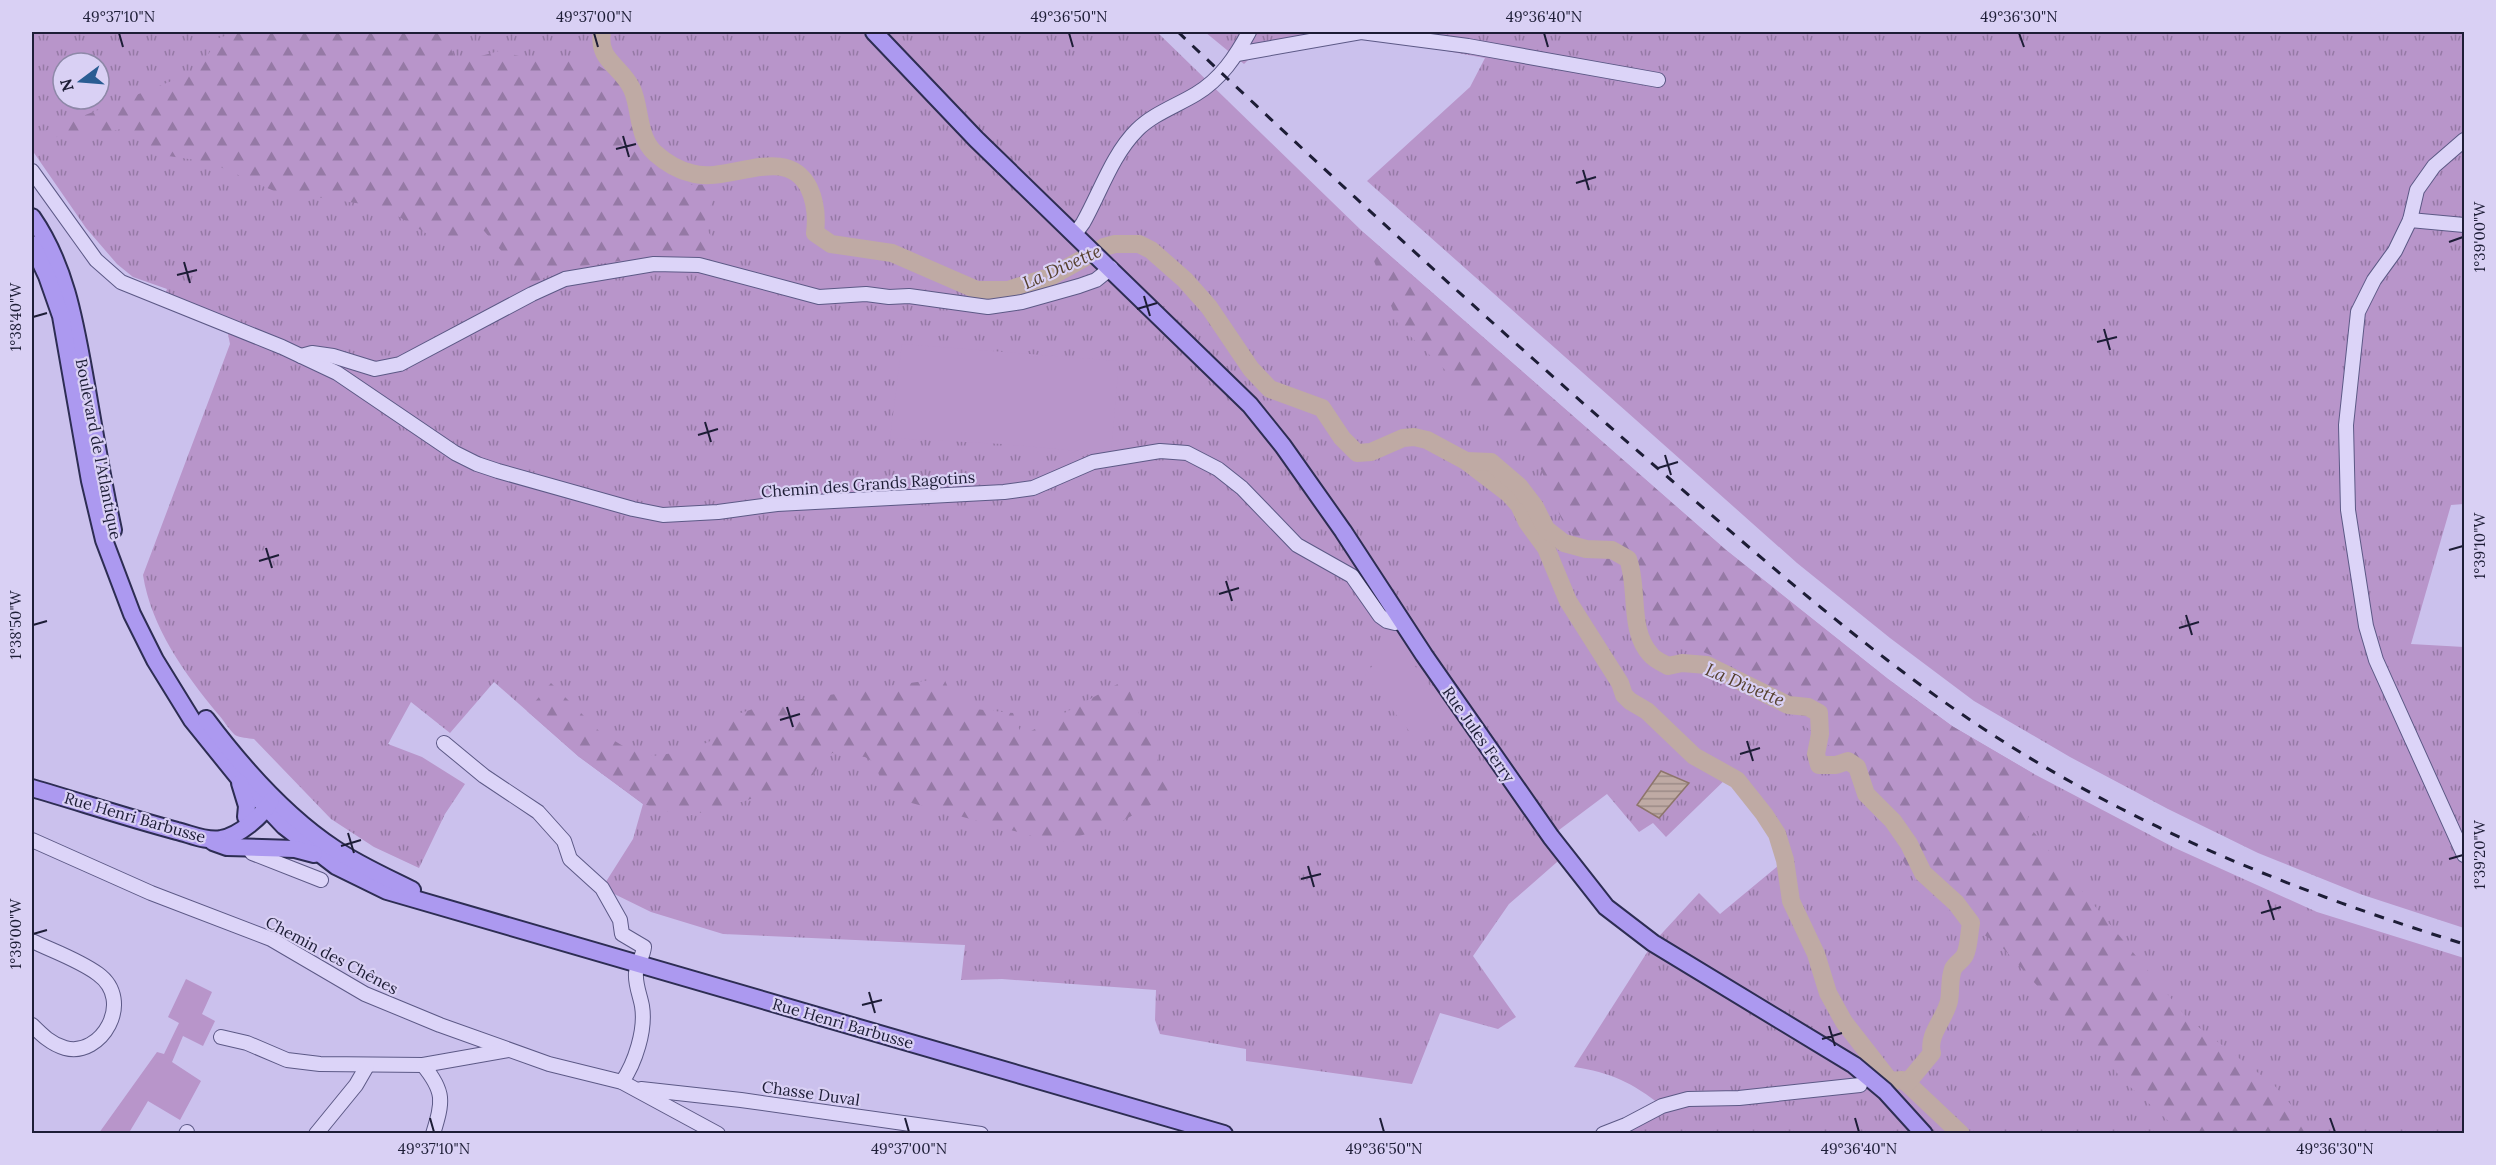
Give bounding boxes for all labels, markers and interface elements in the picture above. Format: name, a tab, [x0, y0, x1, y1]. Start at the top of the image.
text: 49°37'10"N	[83, 7, 155, 26]
text: 49°37'00"N	[556, 7, 632, 26]
text: 49°36'50"N	[1030, 7, 1108, 26]
text: 49°36'40"N	[1506, 7, 1582, 26]
text: 49°36'30"N	[1980, 7, 2058, 26]
north arrow	[51, 51, 111, 111]
text: N	[55, 76, 78, 94]
text: 1°39'00"W	[2470, 201, 2489, 272]
water label: La Divette	[1019, 239, 1105, 294]
text: 1°38'40"W	[6, 282, 25, 351]
street label: Boulevard de l'Atlantique	[72, 357, 126, 542]
street label: Chemin des Grands Ragotins	[760, 467, 976, 501]
text: 1°39'10"W	[2470, 512, 2489, 579]
text: 1°38'50"W	[6, 589, 25, 660]
water label: La Divette	[1702, 658, 1788, 712]
street label: Rue Jules Ferry	[1439, 682, 1520, 786]
street label: Rue Henri Barbusse	[62, 787, 208, 847]
text: 1°39'20"W	[2470, 819, 2489, 890]
text: 1°39'00"W	[6, 898, 25, 969]
street label: Chemin des Chênes	[262, 912, 402, 998]
street label: Rue Henri Barbusse	[770, 993, 916, 1053]
street label: Chasse Duval	[761, 1076, 861, 1110]
text: 49°37'10"N	[398, 1139, 470, 1158]
text: 49°37'00"N	[871, 1139, 947, 1158]
text: 49°36'50"N	[1345, 1139, 1423, 1158]
text: 49°36'40"N	[1821, 1139, 1897, 1158]
text: 49°36'30"N	[2296, 1139, 2374, 1158]

